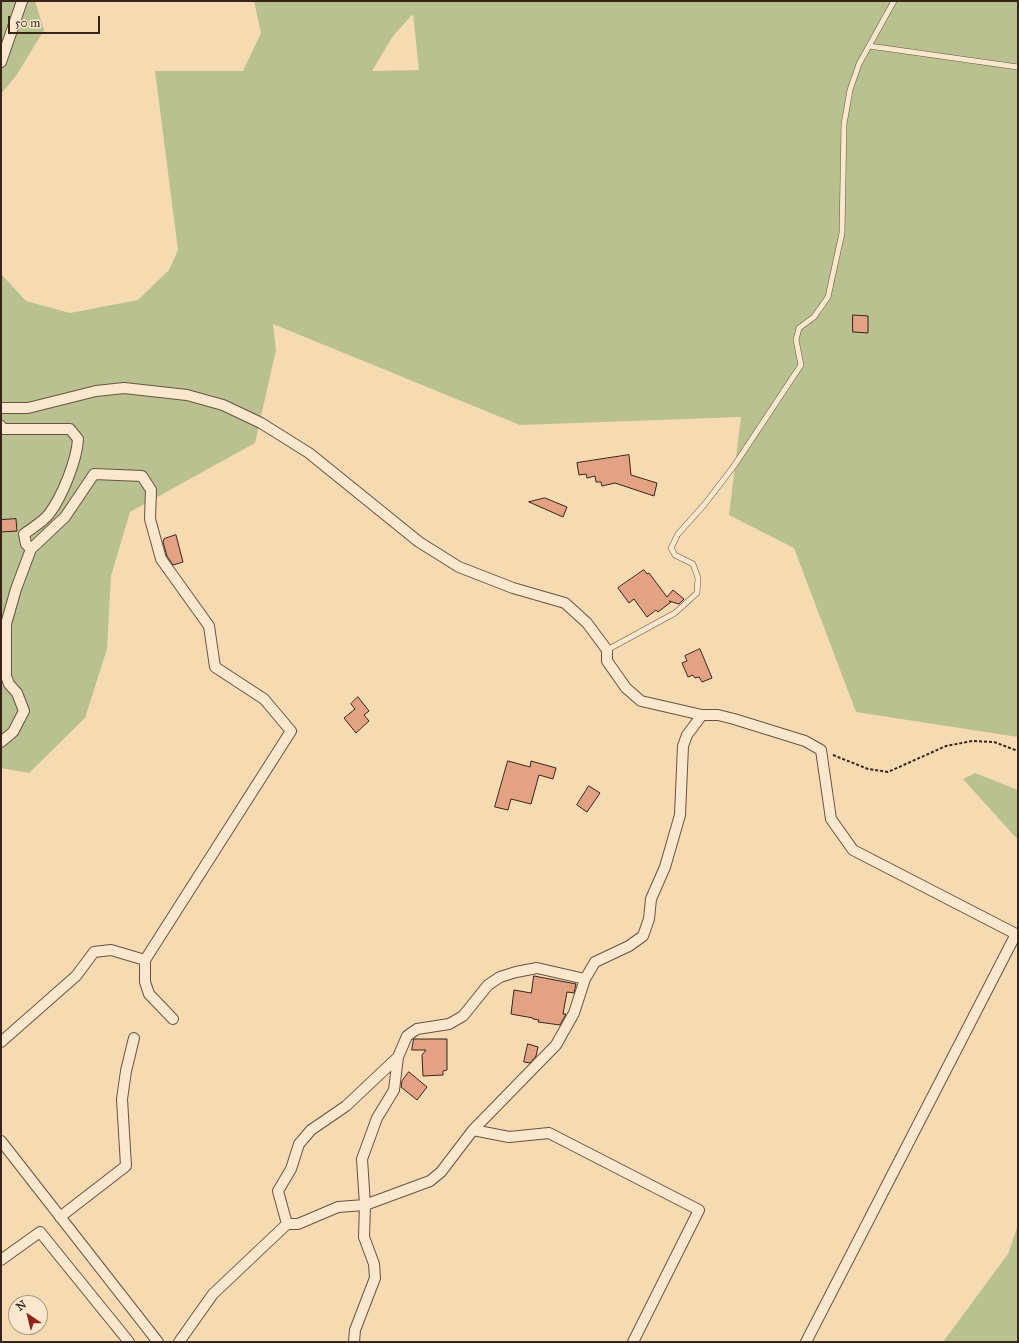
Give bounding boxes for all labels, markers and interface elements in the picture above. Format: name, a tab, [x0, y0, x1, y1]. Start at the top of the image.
scale bar	[10, 8, 102, 34]
text: 50 m	[15, 16, 40, 30]
north arrow	[8, 1295, 48, 1335]
text: N	[14, 1298, 29, 1314]

